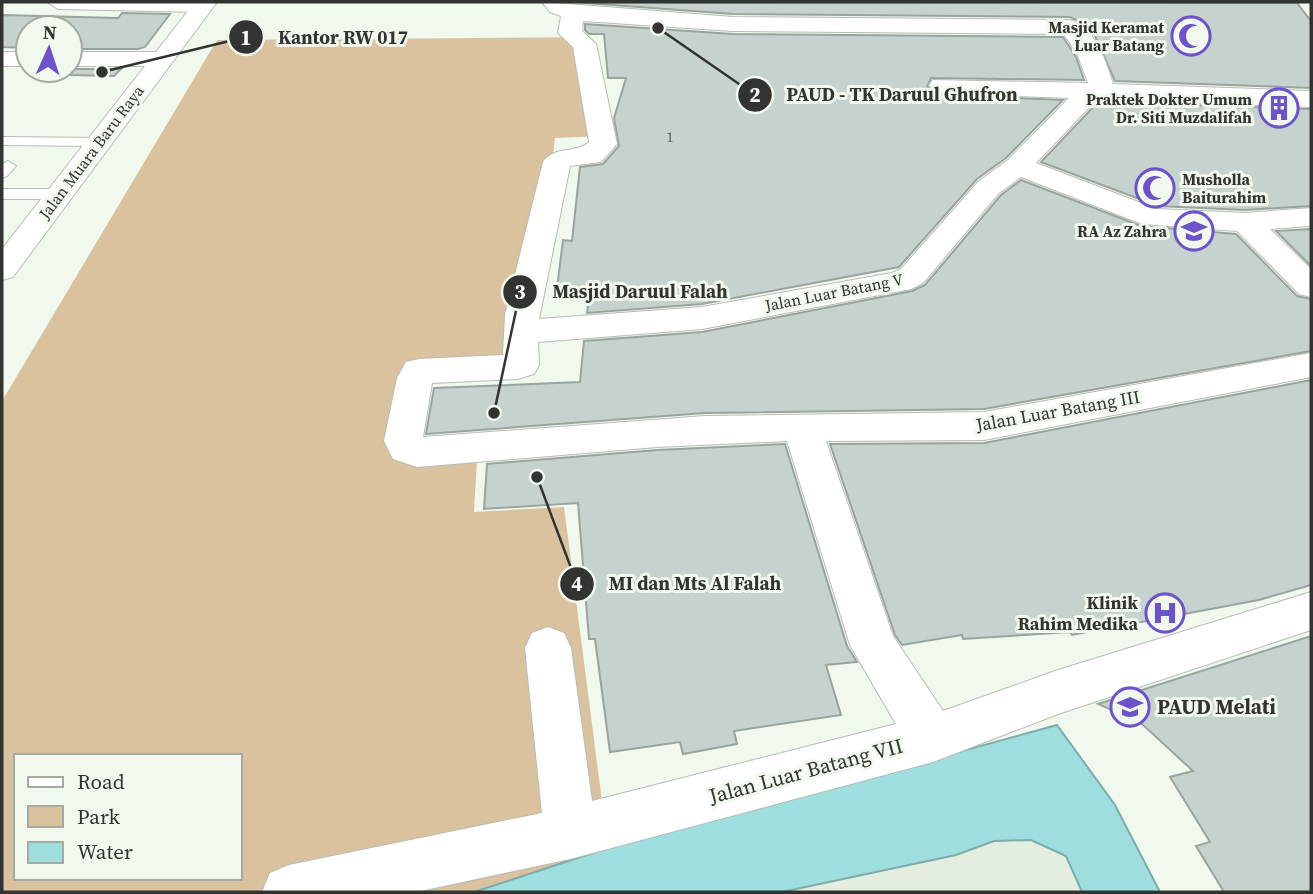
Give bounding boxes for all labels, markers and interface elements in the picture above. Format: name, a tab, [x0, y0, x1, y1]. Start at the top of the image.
north arrow	[14, 14, 84, 84]
mosque icon: Masjid Keramat Luar Batang	[1170, 15, 1212, 57]
place label: Masjid Keramat Luar Batang	[1048, 16, 1164, 56]
callout: Kantor RW 017	[228, 17, 422, 57]
text: N	[42, 19, 58, 45]
text: 1	[240, 23, 252, 52]
text: Kantor RW 017	[278, 24, 408, 50]
callout: PAUD - TK Daruul Ghufron	[737, 75, 1032, 115]
street label: Jalan Muara Baru Raya	[33, 80, 149, 224]
text: 2	[749, 80, 761, 109]
text: PAUD - TK Daruul Ghufron	[786, 81, 1018, 107]
building icon: Praktek Dokter Umum Dr. Siti Muzdalifah	[1258, 87, 1300, 129]
place label: Praktek Dokter Umum Dr. Siti Muzdalifah	[1086, 88, 1252, 128]
house number: 1	[667, 127, 674, 147]
mosque icon: Musholla Baiturahim	[1134, 167, 1176, 209]
place label: Musholla Baiturahim	[1182, 168, 1267, 208]
school or university icon: RA Az Zahra	[1173, 210, 1215, 252]
place label: RA Az Zahra	[1077, 220, 1167, 242]
street label: Jalan Luar Batang V	[762, 268, 905, 316]
callout: Masjid Daruul Falah	[503, 272, 742, 312]
text: 3	[514, 277, 526, 306]
text: Masjid Daruul Falah	[552, 278, 728, 304]
street label: Jalan Luar Batang III	[973, 384, 1142, 437]
callout: MI dan Mts Al Falah	[560, 564, 795, 604]
text: 4	[571, 569, 583, 598]
text: MI dan Mts Al Falah	[609, 570, 782, 596]
place label: Klinik Rahim Medika	[1018, 590, 1138, 636]
hospital icon: Klinik Rahim Medika	[1144, 592, 1186, 634]
school or university icon: PAUD Melati	[1109, 686, 1151, 728]
place label: PAUD Melati	[1157, 692, 1276, 721]
street label: Jalan Luar Batang VII	[705, 731, 906, 811]
legend	[14, 754, 242, 880]
text: Road	[77, 767, 125, 796]
text: Park	[77, 802, 121, 831]
text: Water	[77, 837, 133, 866]

